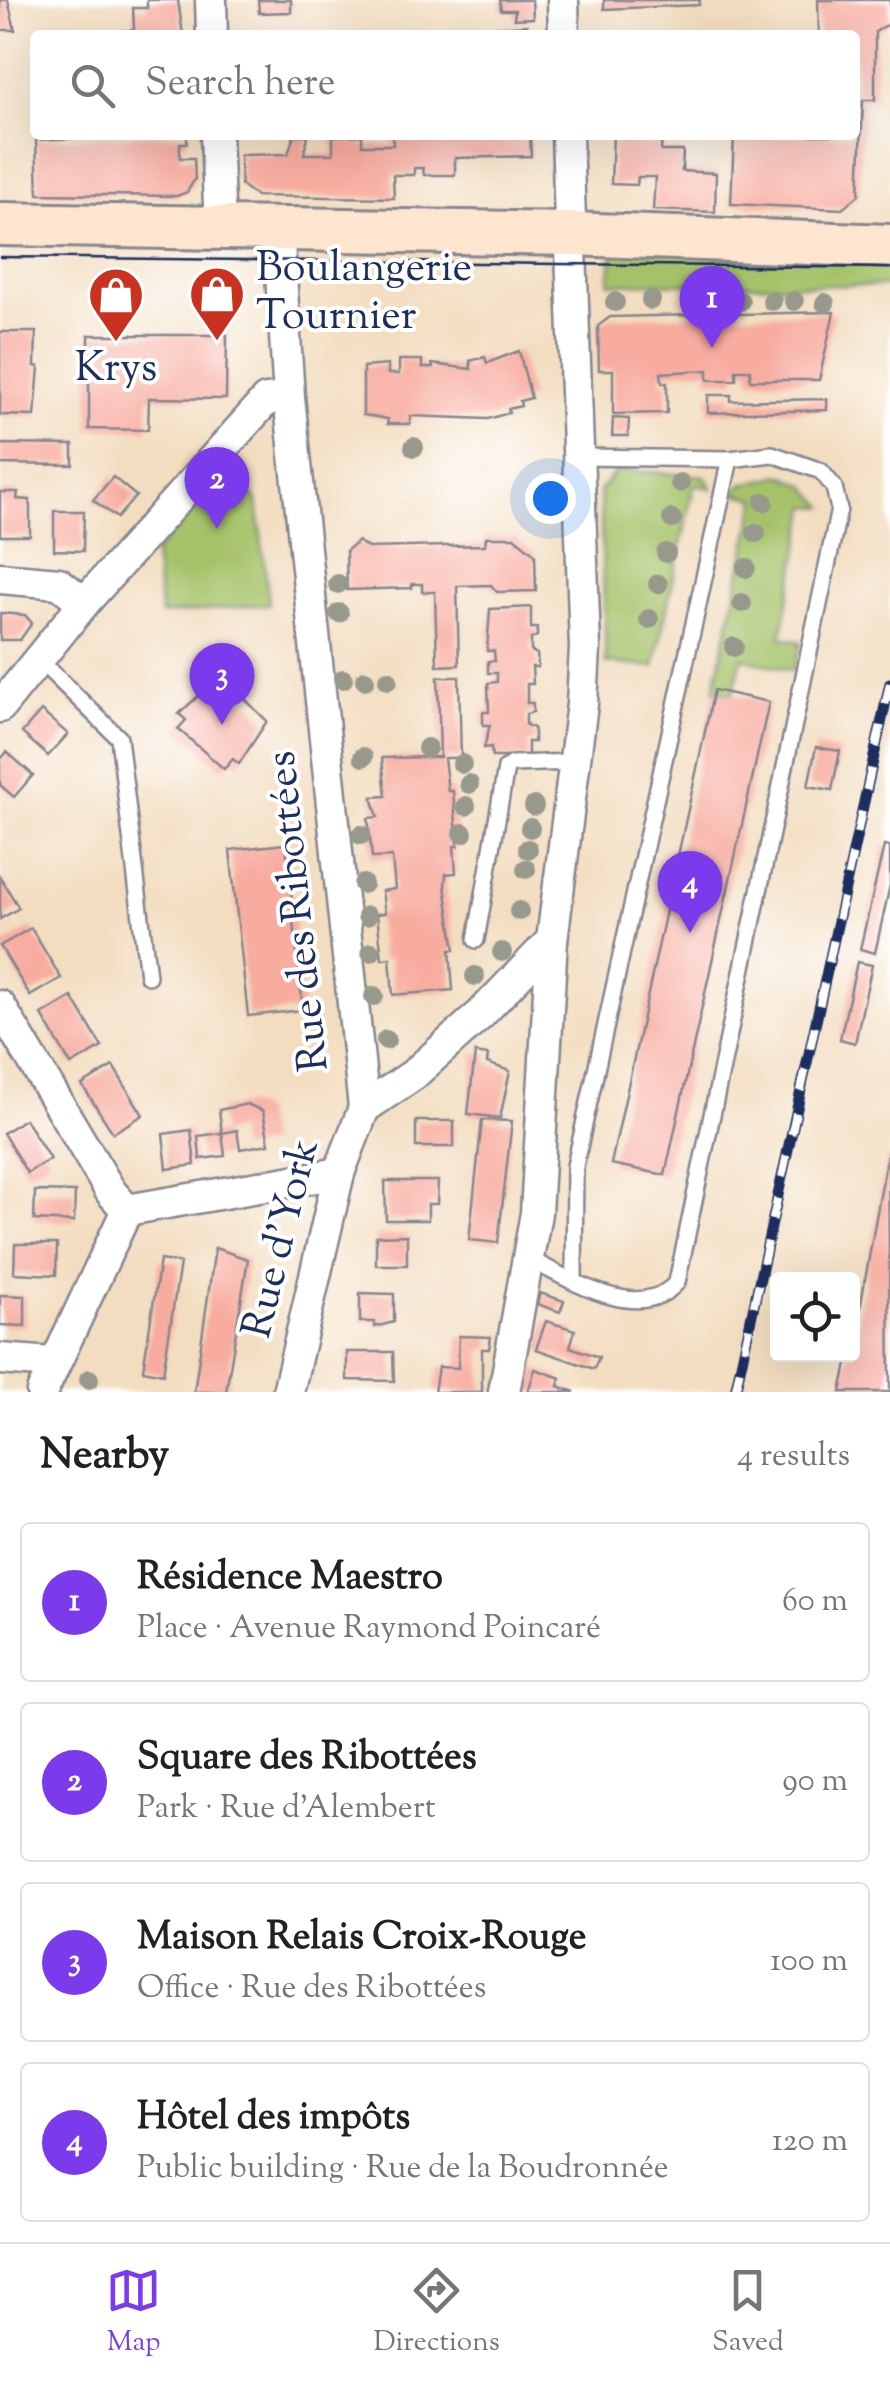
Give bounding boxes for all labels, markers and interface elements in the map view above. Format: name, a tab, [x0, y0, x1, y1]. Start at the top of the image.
search box	[30, 30, 860, 140]
icon: search	[65, 58, 120, 113]
text: Search here	[145, 58, 336, 112]
place label: Boulangerie Tournier	[256, 240, 472, 348]
shop icon: Boulangerie Tournier	[187, 264, 247, 343]
shop icon: Krys	[86, 265, 146, 344]
pin: 1	[680, 266, 744, 348]
place label: Krys	[75, 340, 157, 400]
pin: 2	[184, 446, 250, 529]
your location	[525, 473, 576, 524]
pin: 3	[190, 642, 254, 725]
street label: Rue des Ribottées	[253, 748, 347, 1074]
pin: 4	[658, 850, 722, 933]
street label: Rue d'York	[229, 1133, 337, 1345]
map controls	[770, 1272, 860, 1362]
button: locate	[770, 1272, 860, 1362]
text: Nearby	[40, 1427, 169, 1487]
text: 4 results	[737, 1434, 850, 1480]
text: Résidence Maestro	[137, 1552, 443, 1606]
text: 1	[69, 1579, 80, 1625]
text: 60 m	[782, 1579, 848, 1625]
text: Place · Avenue Raymond Poincaré	[137, 1606, 601, 1652]
text: Square des Ribottées	[137, 1732, 477, 1786]
text: 2	[67, 1759, 82, 1805]
text: 90 m	[782, 1759, 848, 1805]
text: Park · Rue d'Alembert	[137, 1786, 436, 1832]
text: Maison Relais Croix-Rouge	[137, 1912, 586, 1966]
text: 3	[68, 1939, 81, 1985]
text: 100 m	[770, 1939, 848, 1985]
text: Office · Rue des Ribottées	[137, 1966, 486, 2012]
text: Hôtel des impôts	[137, 2092, 410, 2146]
text: 4	[66, 2119, 83, 2165]
text: 120 m	[772, 2119, 848, 2165]
text: Public building · Rue de la Boudronnée	[137, 2146, 669, 2192]
tab: Map	[106, 2263, 161, 2363]
tab: Directions	[373, 2263, 500, 2363]
tab: Saved	[712, 2263, 784, 2363]

